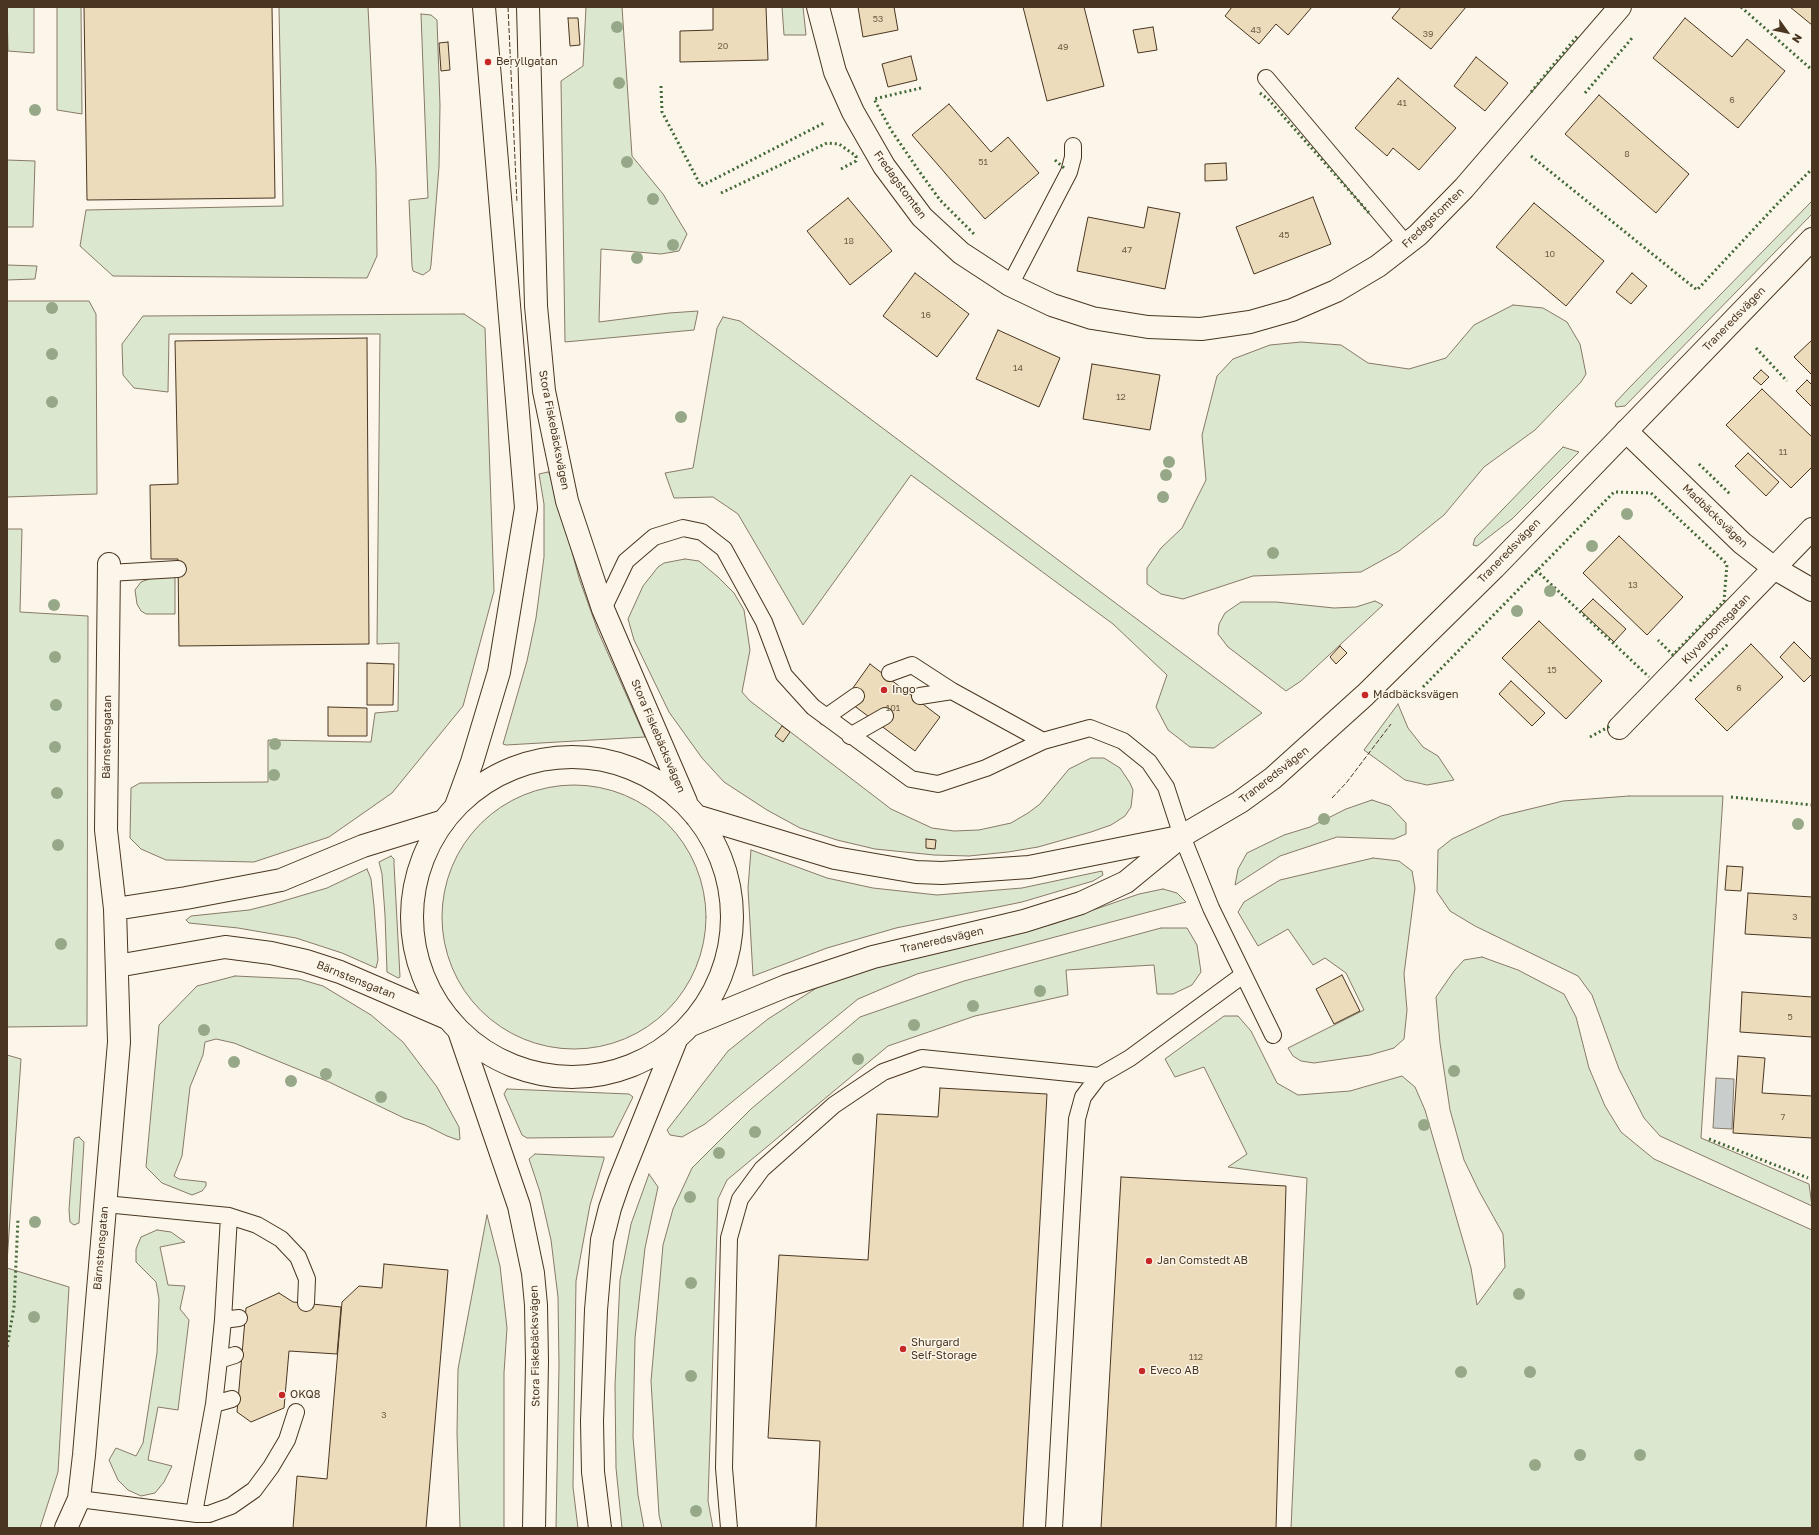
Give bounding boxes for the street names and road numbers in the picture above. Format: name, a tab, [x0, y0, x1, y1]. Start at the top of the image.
street label: Fredagstomten	[871, 148, 929, 222]
street label: Fredagstomten	[1399, 185, 1467, 251]
street label: Traneredsvägen	[1700, 284, 1768, 354]
street label: Stora Fiskebäcksvägen	[536, 369, 572, 491]
street label: Madbäcksvägen	[1680, 482, 1750, 550]
street label: Traneredsvägen	[1475, 516, 1543, 586]
street label: Klyvarbomsgatan	[1679, 591, 1753, 667]
street label: Stora Fiskebäcksvägen	[628, 677, 688, 795]
street label: Bärnstensgatan	[100, 695, 114, 779]
street label: Traneredsvägen	[1237, 744, 1311, 806]
street label: Traneredsvägen	[899, 924, 985, 956]
street label: Bärnstensgatan	[315, 958, 397, 1002]
street label: Bärnstensgatan	[91, 1206, 111, 1290]
street label: Stora Fiskebäcksvägen	[527, 1285, 543, 1407]

